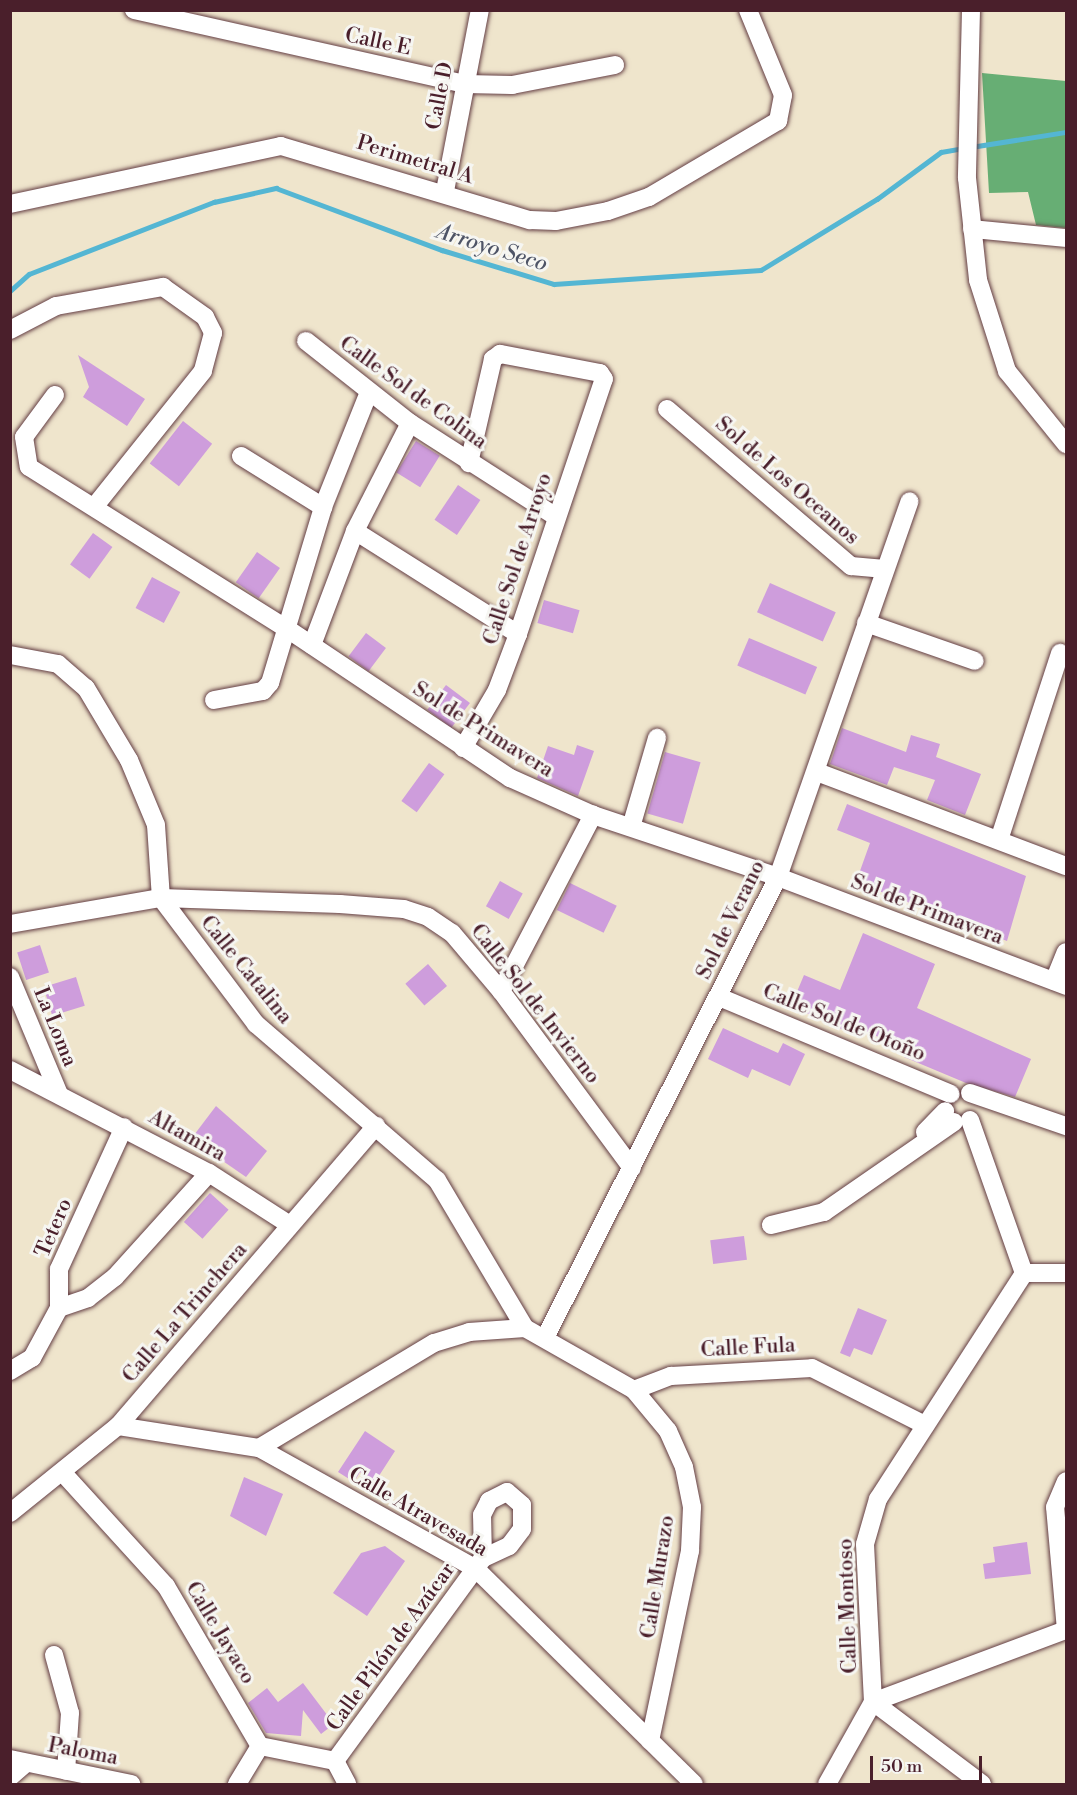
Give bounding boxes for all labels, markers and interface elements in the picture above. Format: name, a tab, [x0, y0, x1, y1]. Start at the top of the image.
street label: Calle E	[343, 23, 413, 61]
street label: Calle D	[421, 60, 459, 132]
street label: Perimetral A	[353, 130, 477, 190]
water label: Arroyo Seco	[433, 219, 551, 277]
street label: Calle Sol de Colina	[334, 331, 492, 455]
street label: Sol de Los Oceanos	[710, 412, 864, 550]
street label: Calle Sol de Arroyo	[478, 470, 558, 648]
street label: Sol de Primavera	[408, 677, 558, 783]
street label: Sol de Verano	[691, 856, 771, 984]
street label: Sol de Primavera	[847, 869, 1007, 951]
street label: Calle Catalina	[195, 911, 297, 1029]
street label: Calle Sol de Invierno	[465, 919, 605, 1089]
street label: Calle Sol de Otoño	[759, 979, 929, 1067]
street label: La Loma	[28, 984, 82, 1070]
street label: Altamira	[144, 1105, 230, 1167]
street label: Tetero	[30, 1195, 78, 1261]
street label: Calle La Trinchera	[117, 1238, 253, 1388]
street label: Calle Fula	[700, 1333, 796, 1363]
street label: Calle Atravesada	[344, 1462, 492, 1562]
street label: Calle Murazo	[636, 1514, 680, 1640]
street label: Calle Montoso	[833, 1538, 863, 1674]
street label: Calle Pilón de Azúcar	[321, 1558, 461, 1736]
street label: Calle Jayaco	[180, 1577, 260, 1689]
street label: Paloma	[46, 1733, 120, 1771]
scale bar	[873, 1744, 986, 1782]
text: 50 m	[881, 1755, 922, 1778]

